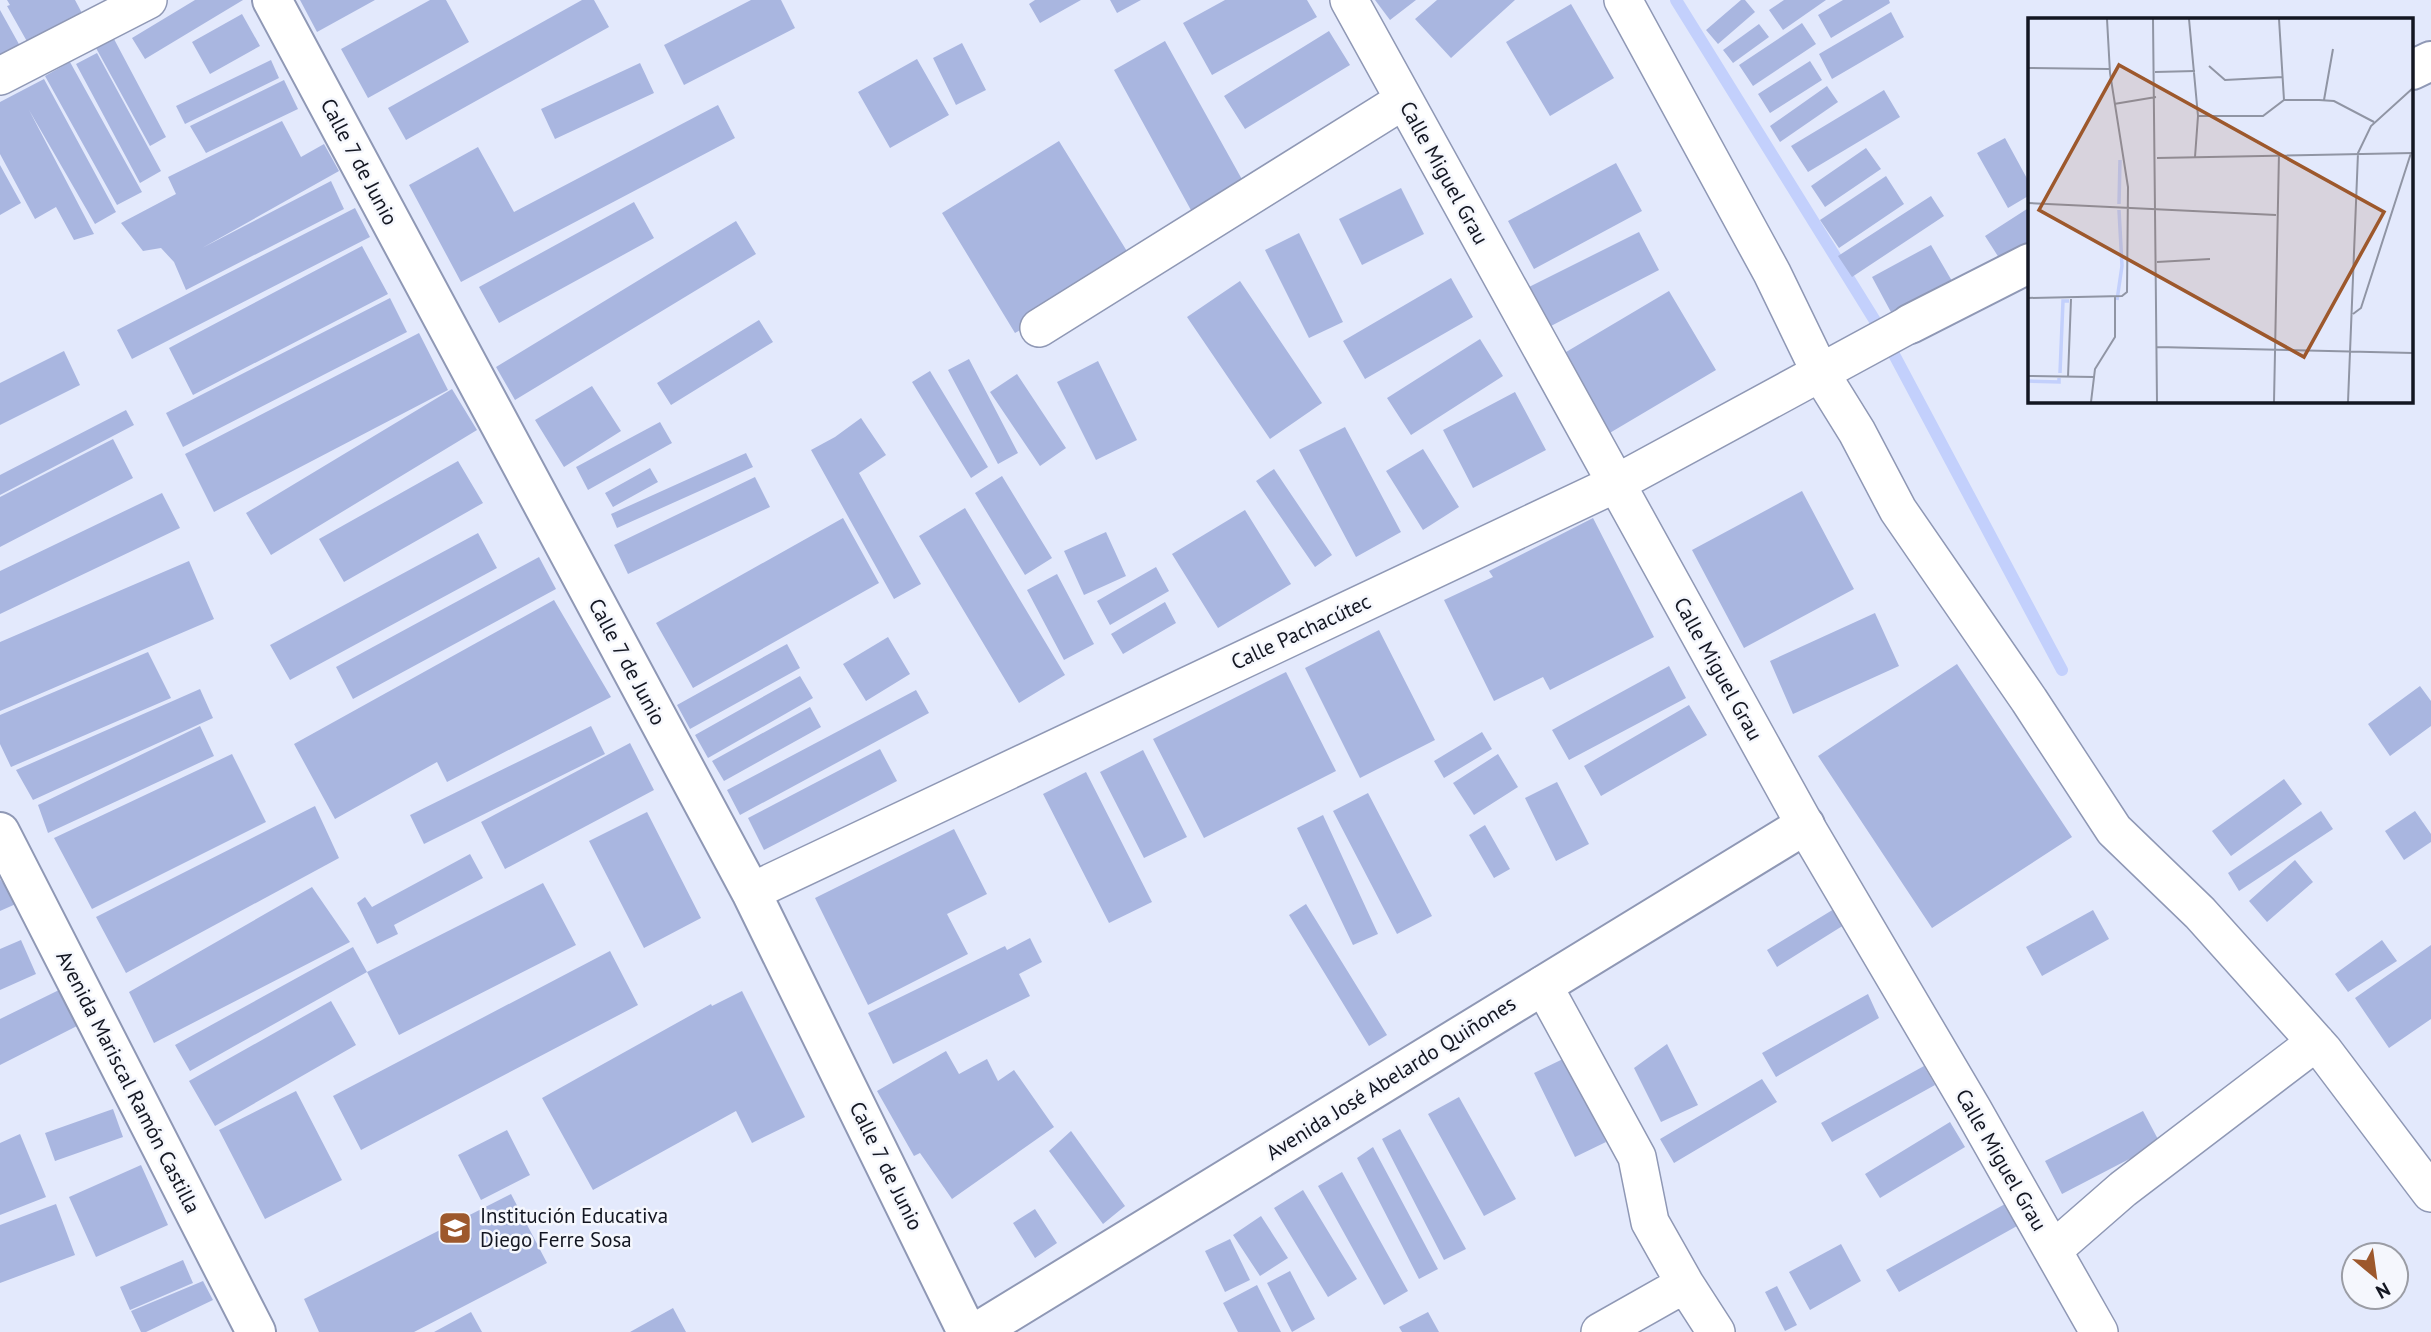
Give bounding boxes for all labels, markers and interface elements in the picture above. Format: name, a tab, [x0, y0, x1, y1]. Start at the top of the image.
inset map	[2028, 18, 2414, 402]
street label: Calle 7 de Junio	[315, 94, 404, 230]
street label: Calle Miguel Grau	[1394, 96, 1495, 249]
street label: Calle Pachacútec	[1227, 587, 1375, 676]
street label: Calle Miguel Grau	[1668, 592, 1769, 745]
street label: Calle 7 de Junio	[583, 594, 672, 730]
street label: Avenida Mariscal Ramón Castilla	[50, 946, 207, 1218]
street label: Avenida José Abelardo Quiñones	[1261, 989, 1521, 1166]
street label: Calle Miguel Grau	[1950, 1084, 2053, 1236]
street label: Calle 7 de Junio	[844, 1097, 929, 1235]
place label: Institución Educativa Diego Ferre Sosa	[480, 1202, 668, 1253]
school or university icon: Institución Educativa Diego Ferre Sosa	[436, 1209, 474, 1247]
north arrow	[2340, 1241, 2410, 1311]
text: N	[2372, 1277, 2395, 1304]

